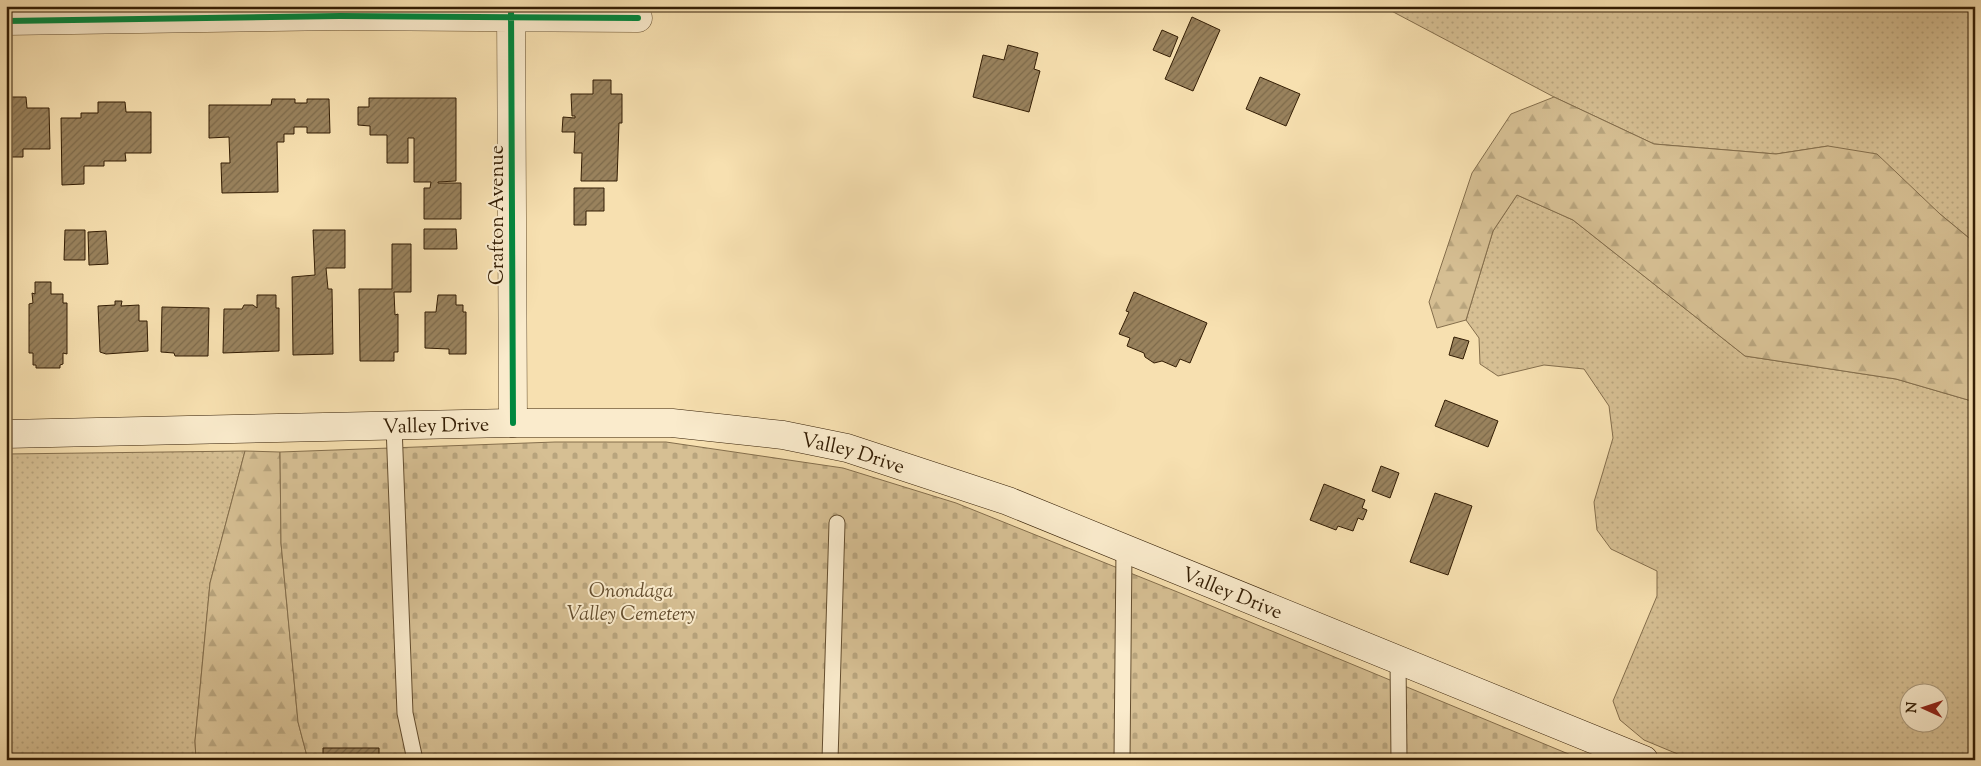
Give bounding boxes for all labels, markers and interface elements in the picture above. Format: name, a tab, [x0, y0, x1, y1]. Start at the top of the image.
street label: Crafton Avenue	[484, 145, 513, 285]
street label: Valley Drive	[382, 412, 490, 443]
street label: Valley Drive	[798, 427, 908, 483]
street label: Valley Drive	[1177, 561, 1286, 628]
park label: Onondaga Valley Cemetery	[567, 578, 695, 630]
north arrow	[1898, 684, 1948, 734]
text: N	[1903, 701, 1923, 714]

